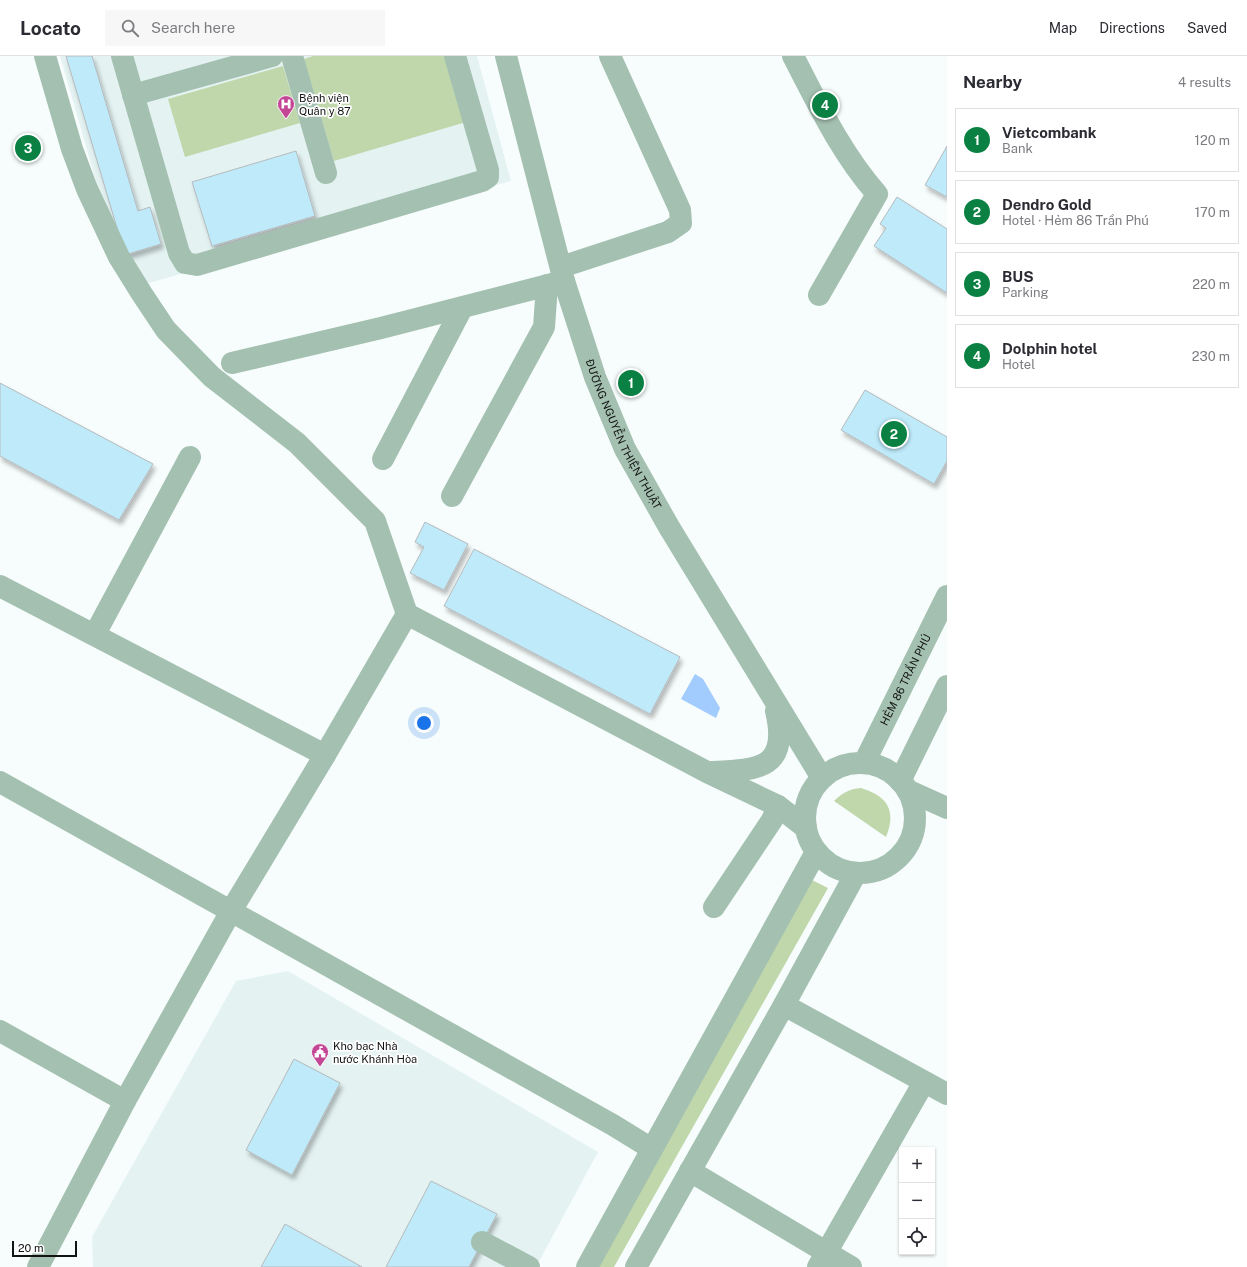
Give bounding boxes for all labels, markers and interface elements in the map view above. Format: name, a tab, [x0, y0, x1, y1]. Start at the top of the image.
search box	[105, 10, 385, 46]
text: Locato	[20, 17, 81, 39]
icon: search	[119, 17, 141, 39]
text: Search here	[151, 19, 235, 36]
text: Map	[1049, 20, 1077, 36]
text: Directions	[1099, 20, 1165, 36]
text: Saved	[1187, 20, 1227, 36]
text: Nearby	[963, 72, 1022, 92]
text: 4 results	[1178, 75, 1231, 90]
pin: 4	[812, 90, 838, 120]
place label: Bệnh viện Quân y 87	[299, 92, 351, 117]
hospital icon: Bệnh viện Quân y 87	[276, 94, 296, 119]
text: Vietcombank	[1002, 124, 1096, 141]
pin: 3	[15, 133, 41, 163]
text: 1	[974, 133, 980, 148]
text: 120 m	[1195, 133, 1230, 148]
text: Bank	[1002, 141, 1033, 156]
text: Dendro Gold	[1002, 196, 1091, 213]
text: 2	[973, 205, 981, 220]
text: 170 m	[1195, 205, 1230, 220]
text: Hotel · Hẻm 86 Trần Phú	[1002, 213, 1149, 228]
text: BUS	[1002, 268, 1034, 285]
text: 3	[973, 277, 981, 292]
text: 220 m	[1192, 277, 1230, 292]
text: Parking	[1002, 285, 1049, 300]
text: Dolphin hotel	[1002, 340, 1097, 357]
text: 4	[973, 349, 981, 364]
text: 230 m	[1192, 349, 1230, 364]
street label: ĐƯỜNG NGUYỄN THIỆN THUẬT	[584, 357, 664, 512]
text: Hotel	[1002, 357, 1035, 372]
pin: 1	[618, 368, 644, 398]
pin: 2	[881, 419, 907, 449]
street label: HẺM 86 TRẦN PHÚ	[878, 632, 933, 727]
your location	[414, 713, 434, 733]
place label: Kho bạc Nhà nước Khánh Hòa	[333, 1040, 417, 1065]
public building icon: Kho bạc Nhà nước Khánh Hòa	[310, 1042, 330, 1067]
map controls	[899, 1147, 935, 1255]
button: +	[899, 1147, 935, 1183]
button: −	[899, 1183, 935, 1219]
button: locate	[899, 1219, 935, 1255]
scale bar	[12, 1239, 77, 1258]
text: 20 m	[18, 1242, 43, 1254]

